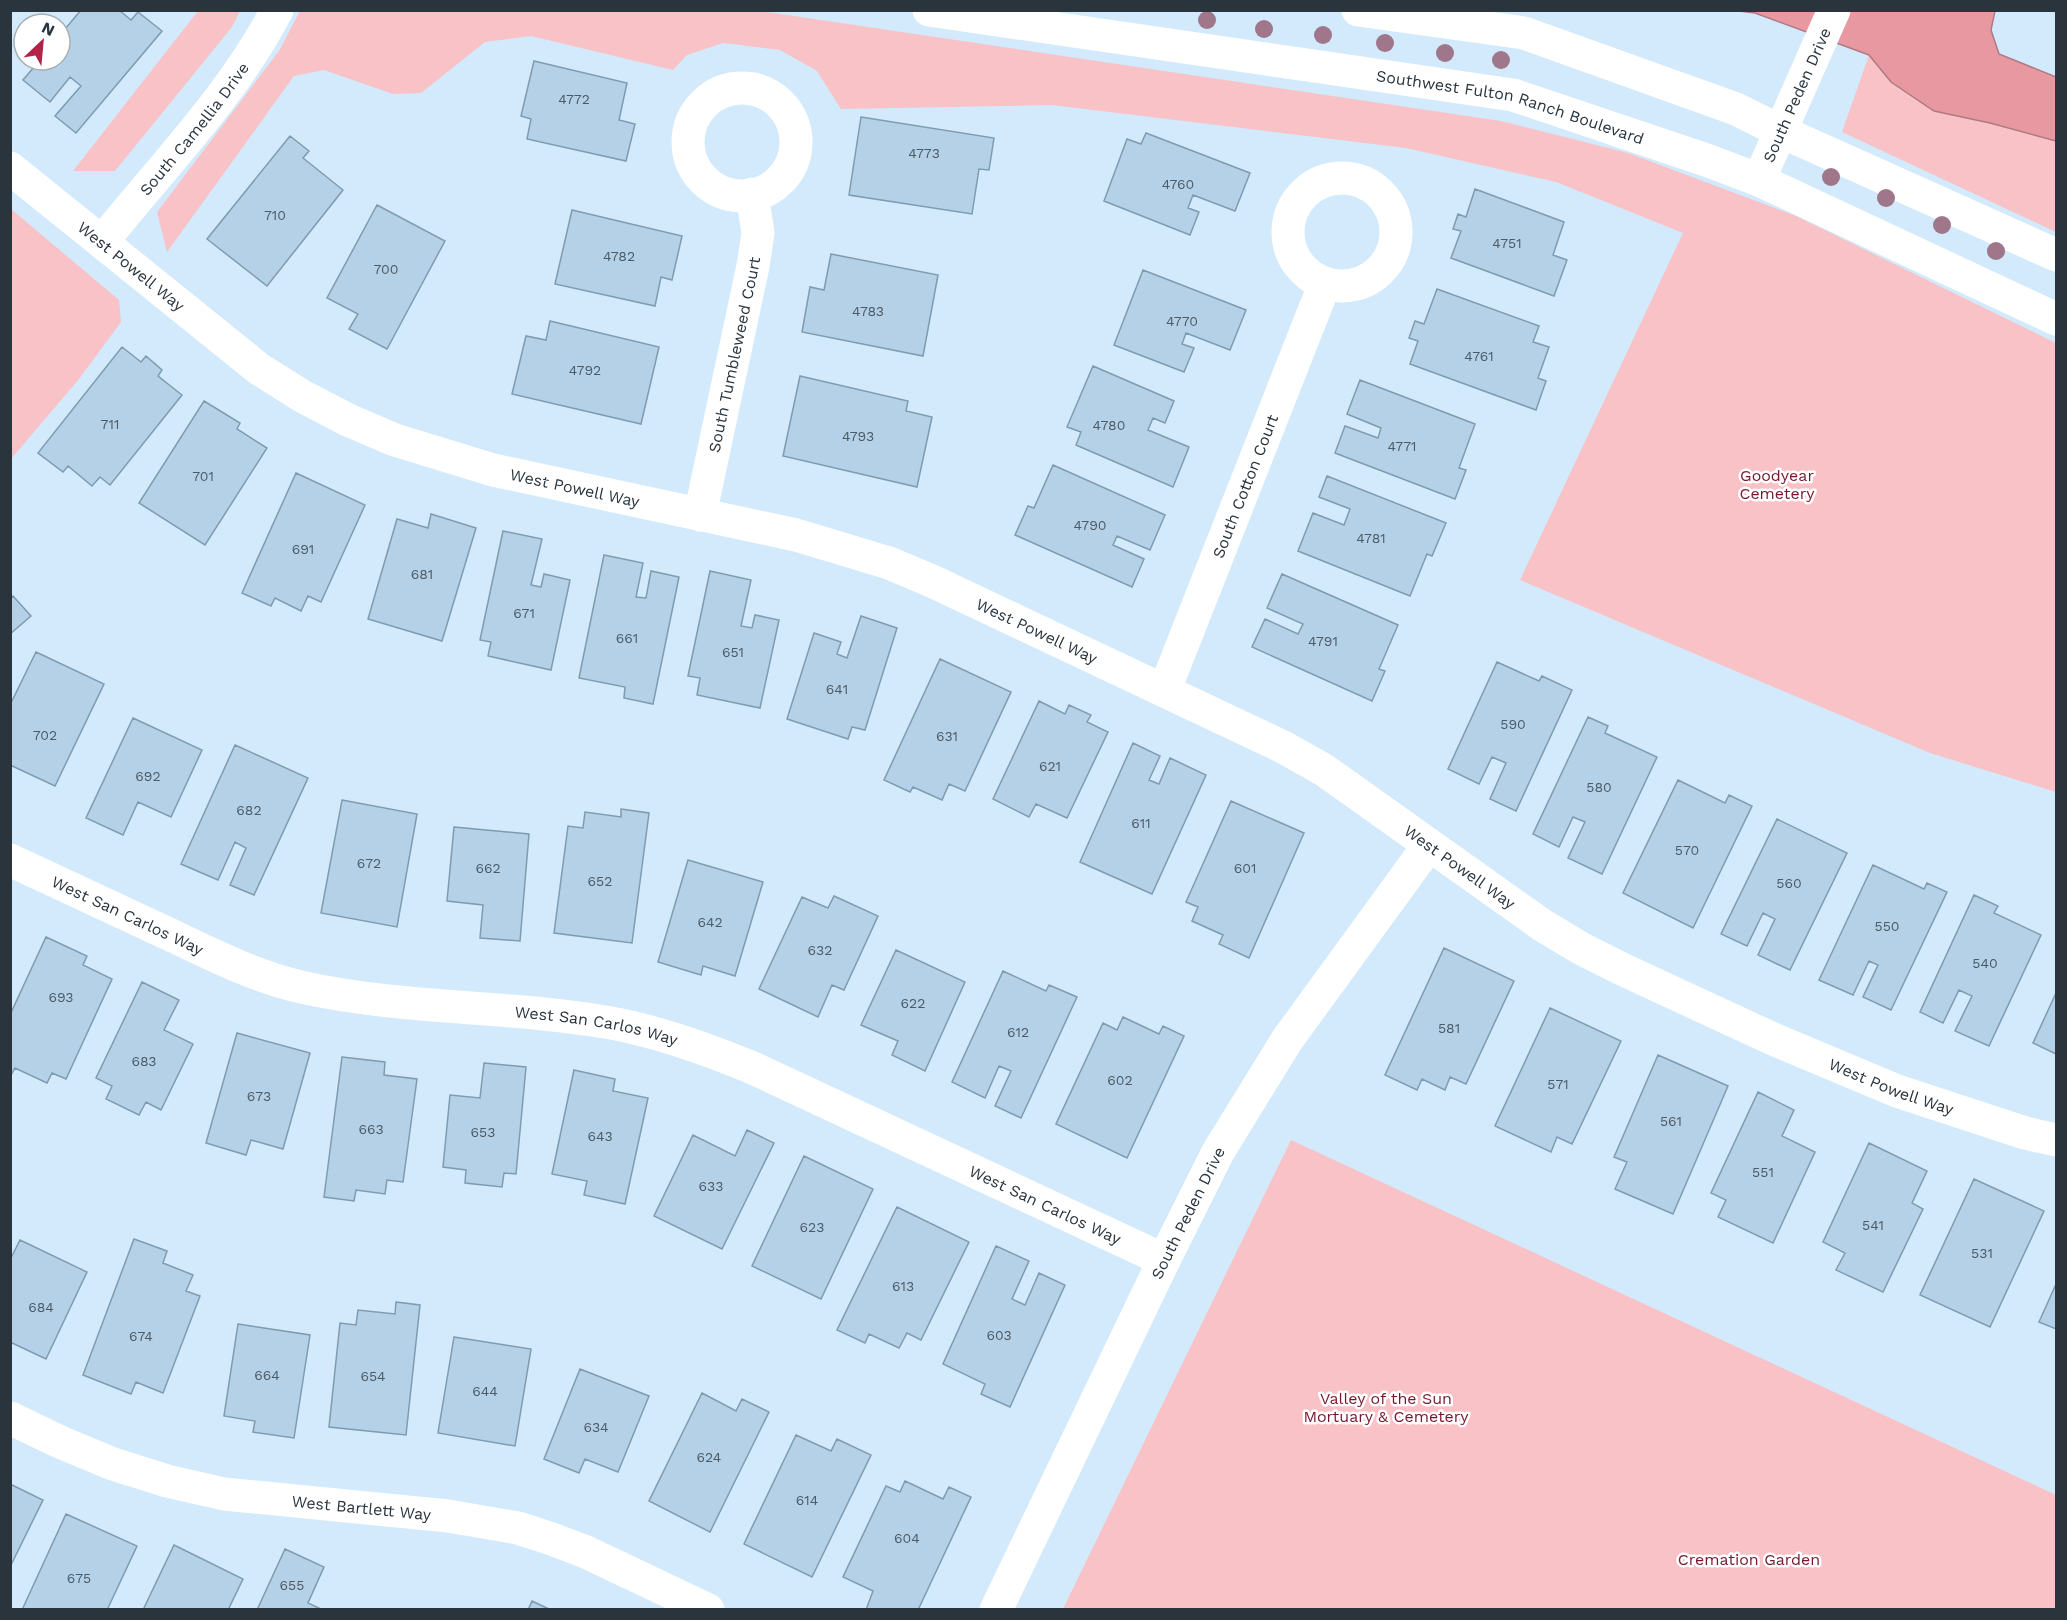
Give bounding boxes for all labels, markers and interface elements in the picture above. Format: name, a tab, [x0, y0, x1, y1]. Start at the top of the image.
north arrow	[12, 12, 72, 72]
text: N	[39, 18, 58, 40]
street label: South Peden Drive	[1759, 25, 1835, 165]
street label: South Camellia Drive	[135, 59, 253, 199]
street label: Southwest Fulton Ranch Boulevard	[1375, 66, 1647, 148]
house number: 4772	[558, 91, 590, 107]
house number: 4773	[908, 145, 940, 161]
house number: 4760	[1162, 176, 1194, 192]
house number: 710	[264, 207, 286, 223]
street label: West Powell Way	[74, 217, 189, 315]
house number: 4751	[1492, 235, 1522, 251]
house number: 4782	[603, 248, 635, 264]
street label: South Tumbleweed Court	[704, 255, 764, 454]
house number: 700	[374, 261, 399, 277]
house number: 4783	[852, 303, 884, 319]
house number: 4770	[1166, 313, 1198, 329]
house number: 4761	[1464, 348, 1494, 364]
house number: 4792	[569, 362, 601, 378]
street label: South Cotton Court	[1208, 411, 1282, 561]
house number: 711	[101, 416, 119, 432]
house number: 4780	[1093, 417, 1125, 433]
house number: 4793	[842, 428, 874, 444]
house number: 4771	[1387, 438, 1417, 454]
street label: West Powell Way	[508, 464, 642, 511]
park label: Goodyear Cemetery	[1739, 466, 1815, 503]
house number: 701	[192, 468, 214, 484]
house number: 4790	[1073, 517, 1107, 533]
house number: 4781	[1356, 530, 1386, 546]
house number: 691	[292, 541, 314, 557]
house number: 681	[411, 566, 433, 582]
street label: West Powell Way	[973, 594, 1101, 668]
house number: 671	[513, 605, 535, 621]
house number: 661	[616, 630, 638, 646]
house number: 4791	[1308, 633, 1338, 649]
house number: 651	[722, 644, 744, 660]
house number: 641	[826, 681, 848, 697]
house number: 590	[1500, 716, 1526, 732]
house number: 702	[33, 727, 57, 743]
house number: 631	[936, 728, 958, 744]
house number: 621	[1039, 758, 1061, 774]
house number: 692	[135, 768, 161, 784]
house number: 580	[1586, 779, 1612, 795]
house number: 682	[236, 802, 262, 818]
house number: 611	[1131, 815, 1151, 831]
street label: West Powell Way	[1401, 821, 1520, 913]
house number: 570	[1675, 842, 1699, 858]
house number: 672	[357, 855, 381, 871]
house number: 662	[475, 860, 501, 876]
house number: 601	[1234, 860, 1256, 876]
street label: West San Carlos Way	[49, 871, 207, 959]
house number: 652	[588, 873, 612, 889]
house number: 560	[1776, 875, 1802, 891]
house number: 642	[697, 914, 723, 930]
house number: 550	[1874, 918, 1900, 934]
house number: 632	[808, 942, 832, 958]
house number: 540	[1972, 955, 1998, 971]
house number: 693	[48, 989, 74, 1005]
house number: 622	[901, 995, 925, 1011]
street label: West San Carlos Way	[514, 1002, 681, 1049]
house number: 581	[1438, 1020, 1460, 1036]
house number: 612	[1007, 1024, 1029, 1040]
house number: 683	[131, 1053, 157, 1069]
street label: West Powell Way	[1826, 1054, 1957, 1119]
house number: 602	[1107, 1072, 1133, 1088]
house number: 571	[1547, 1076, 1569, 1092]
house number: 673	[247, 1088, 271, 1104]
house number: 561	[1660, 1113, 1682, 1129]
house number: 663	[358, 1121, 384, 1137]
house number: 653	[471, 1124, 495, 1140]
house number: 643	[587, 1128, 613, 1144]
street label: South Peden Drive	[1147, 1144, 1229, 1282]
street label: West San Carlos Way	[966, 1161, 1125, 1248]
house number: 551	[1752, 1164, 1774, 1180]
house number: 633	[699, 1178, 723, 1194]
house number: 541	[1862, 1217, 1884, 1233]
house number: 623	[800, 1219, 824, 1235]
house number: 531	[1971, 1245, 1993, 1261]
house number: 613	[892, 1278, 914, 1294]
house number: 684	[28, 1299, 54, 1315]
house number: 603	[986, 1327, 1012, 1343]
house number: 674	[129, 1328, 153, 1344]
house number: 664	[254, 1367, 280, 1383]
house number: 654	[360, 1368, 386, 1384]
house number: 644	[472, 1383, 498, 1399]
park label: Valley of the Sun Mortuary & Cemetery	[1303, 1389, 1469, 1426]
house number: 634	[583, 1419, 609, 1435]
house number: 624	[697, 1449, 721, 1465]
street label: West Bartlett Way	[291, 1491, 433, 1524]
house number: 614	[796, 1492, 818, 1508]
house number: 604	[894, 1530, 920, 1546]
park label: Cremation Garden	[1678, 1550, 1820, 1569]
house number: 675	[67, 1570, 91, 1586]
house number: 655	[280, 1577, 304, 1593]

